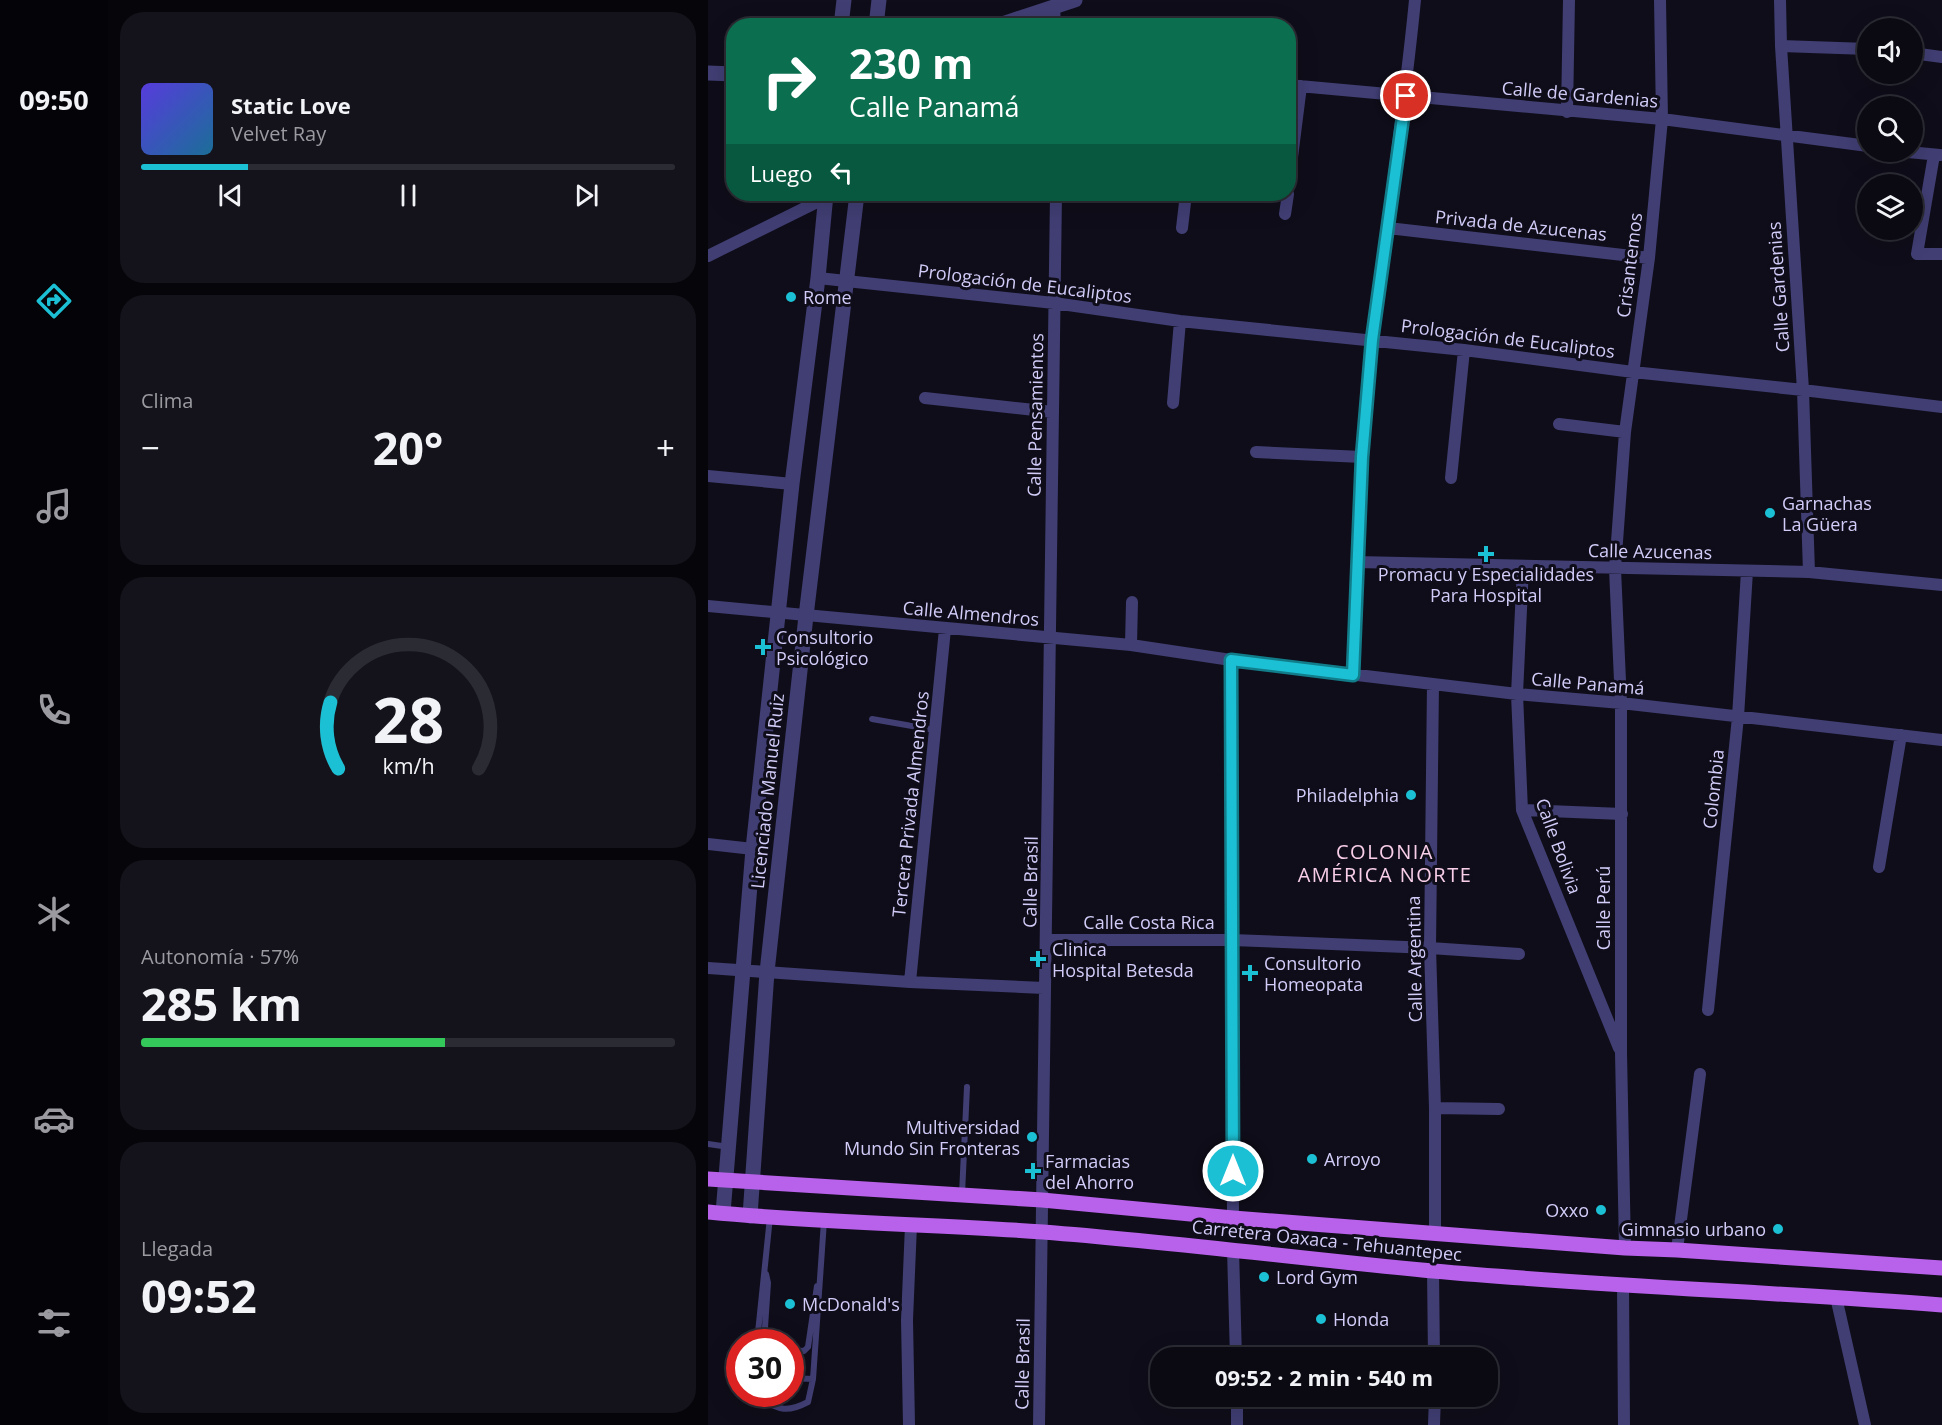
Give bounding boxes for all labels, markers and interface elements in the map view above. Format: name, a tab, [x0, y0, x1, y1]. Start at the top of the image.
map controls	[1857, 18, 1923, 240]
button: sound	[1857, 18, 1923, 84]
text: 230 m	[849, 34, 973, 91]
icon: right	[750, 42, 828, 120]
pin	[1380, 70, 1431, 121]
street label: Calle de Gardenias	[1501, 75, 1659, 113]
icon: arrive	[1389, 79, 1422, 112]
text: 09:50	[19, 81, 89, 118]
text: Calle Panamá	[849, 88, 1020, 125]
text: Static Love	[231, 90, 351, 120]
button: search	[1857, 96, 1923, 162]
text: Velvet Ray	[231, 120, 326, 147]
icon: left	[825, 156, 858, 189]
text: Luego	[750, 158, 813, 188]
button: layers	[1857, 174, 1923, 240]
icon: previous	[214, 179, 247, 212]
icon: pause	[392, 179, 425, 212]
icon: next	[570, 179, 603, 212]
street label: Privada de Azucenas	[1434, 204, 1608, 246]
street label: Crisantemos	[1611, 211, 1647, 319]
street label: Calle Gardenias	[1761, 221, 1795, 353]
street label: Prologación de Eucaliptos	[917, 258, 1133, 308]
icon: directions	[33, 280, 75, 322]
place label: Rome	[803, 285, 852, 309]
marker: Rome	[784, 290, 798, 304]
street label: Prologación de Eucaliptos	[1400, 313, 1616, 363]
street label: Calle Pensamientos	[1022, 333, 1048, 497]
text: Clima	[141, 387, 193, 414]
text: 20°	[373, 417, 443, 478]
text: −	[141, 425, 160, 470]
text: +	[656, 425, 675, 470]
icon: music	[33, 485, 75, 527]
place label: Garnachas La Güera	[1782, 491, 1872, 536]
marker: Garnachas La Güera	[1763, 506, 1777, 520]
street label: Calle Azucenas	[1588, 538, 1712, 564]
marker: Promacu y Especialidades Para Hospital	[1479, 547, 1493, 561]
place label: Promacu y Especialidades Para Hospital	[1378, 562, 1594, 607]
street label: Calle Almendros	[902, 595, 1040, 631]
place label: Consultorio Psicológico	[776, 625, 873, 670]
marker: Consultorio Psicológico	[754, 638, 772, 656]
street label: Calle Panamá	[1530, 666, 1646, 700]
text: 28	[372, 677, 444, 762]
icon: phone	[33, 689, 75, 731]
street label: Tercera Privada Almendros	[886, 690, 934, 918]
street label: Licenciado Manuel Ruiz	[745, 692, 789, 890]
street label: Colombia	[1697, 748, 1729, 830]
text: km/h	[382, 752, 434, 781]
place label: Philadelphia	[1296, 783, 1399, 807]
marker: Philadelphia	[1404, 788, 1418, 802]
street label: Calle Bolivia	[1531, 795, 1587, 897]
street label: Calle Brasil	[1017, 836, 1043, 928]
district label: COLONIA AMÉRICA NORTE	[1298, 838, 1472, 888]
street label: Calle Perú	[1591, 866, 1615, 950]
icon: climate	[33, 893, 75, 935]
street label: Calle Argentina	[1401, 895, 1427, 1023]
street label: Calle Costa Rica	[1083, 910, 1215, 934]
place label: Clinica Hospital Betesda	[1052, 937, 1194, 982]
text: Autonomía · 57%	[141, 943, 299, 970]
marker: Clinica Hospital Betesda	[1029, 950, 1047, 968]
place label: Consultorio Homeopata	[1264, 951, 1363, 996]
marker: Consultorio Homeopata	[1241, 964, 1259, 982]
text: 285 km	[141, 973, 302, 1034]
icon: car	[33, 1098, 75, 1140]
place label: Multiversidad Mundo Sin Fronteras	[844, 1115, 1020, 1160]
marker: Multiversidad Mundo Sin Fronteras	[1025, 1130, 1039, 1144]
position arrow	[1201, 1139, 1265, 1203]
place label: Arroyo	[1324, 1147, 1381, 1171]
place label: Farmacias del Ahorro	[1045, 1149, 1134, 1194]
marker: Arroyo	[1305, 1152, 1319, 1166]
marker: Farmacias del Ahorro	[1026, 1164, 1040, 1178]
place label: Oxxo	[1545, 1198, 1589, 1222]
marker: Oxxo	[1594, 1203, 1608, 1217]
street label: Carretera Oaxaca - Tehuantepec	[1191, 1214, 1464, 1266]
place label: Gimnasio urbano	[1621, 1217, 1766, 1241]
marker: Gimnasio urbano	[1771, 1222, 1785, 1236]
text: Llegada	[141, 1235, 213, 1262]
text: 09:52	[141, 1265, 257, 1326]
place label: Lord Gym	[1276, 1265, 1358, 1289]
marker: Lord Gym	[1257, 1270, 1271, 1284]
place label: McDonald's	[802, 1292, 900, 1316]
marker: McDonald's	[783, 1297, 797, 1311]
icon: filters	[33, 1302, 75, 1344]
place label: Honda	[1333, 1307, 1389, 1331]
marker: Honda	[1314, 1312, 1328, 1326]
street label: Calle Brasil	[1009, 1318, 1035, 1410]
speed limit sign: 30	[726, 1329, 804, 1407]
text: 09:52 · 2 min · 540 m	[1215, 1362, 1433, 1392]

